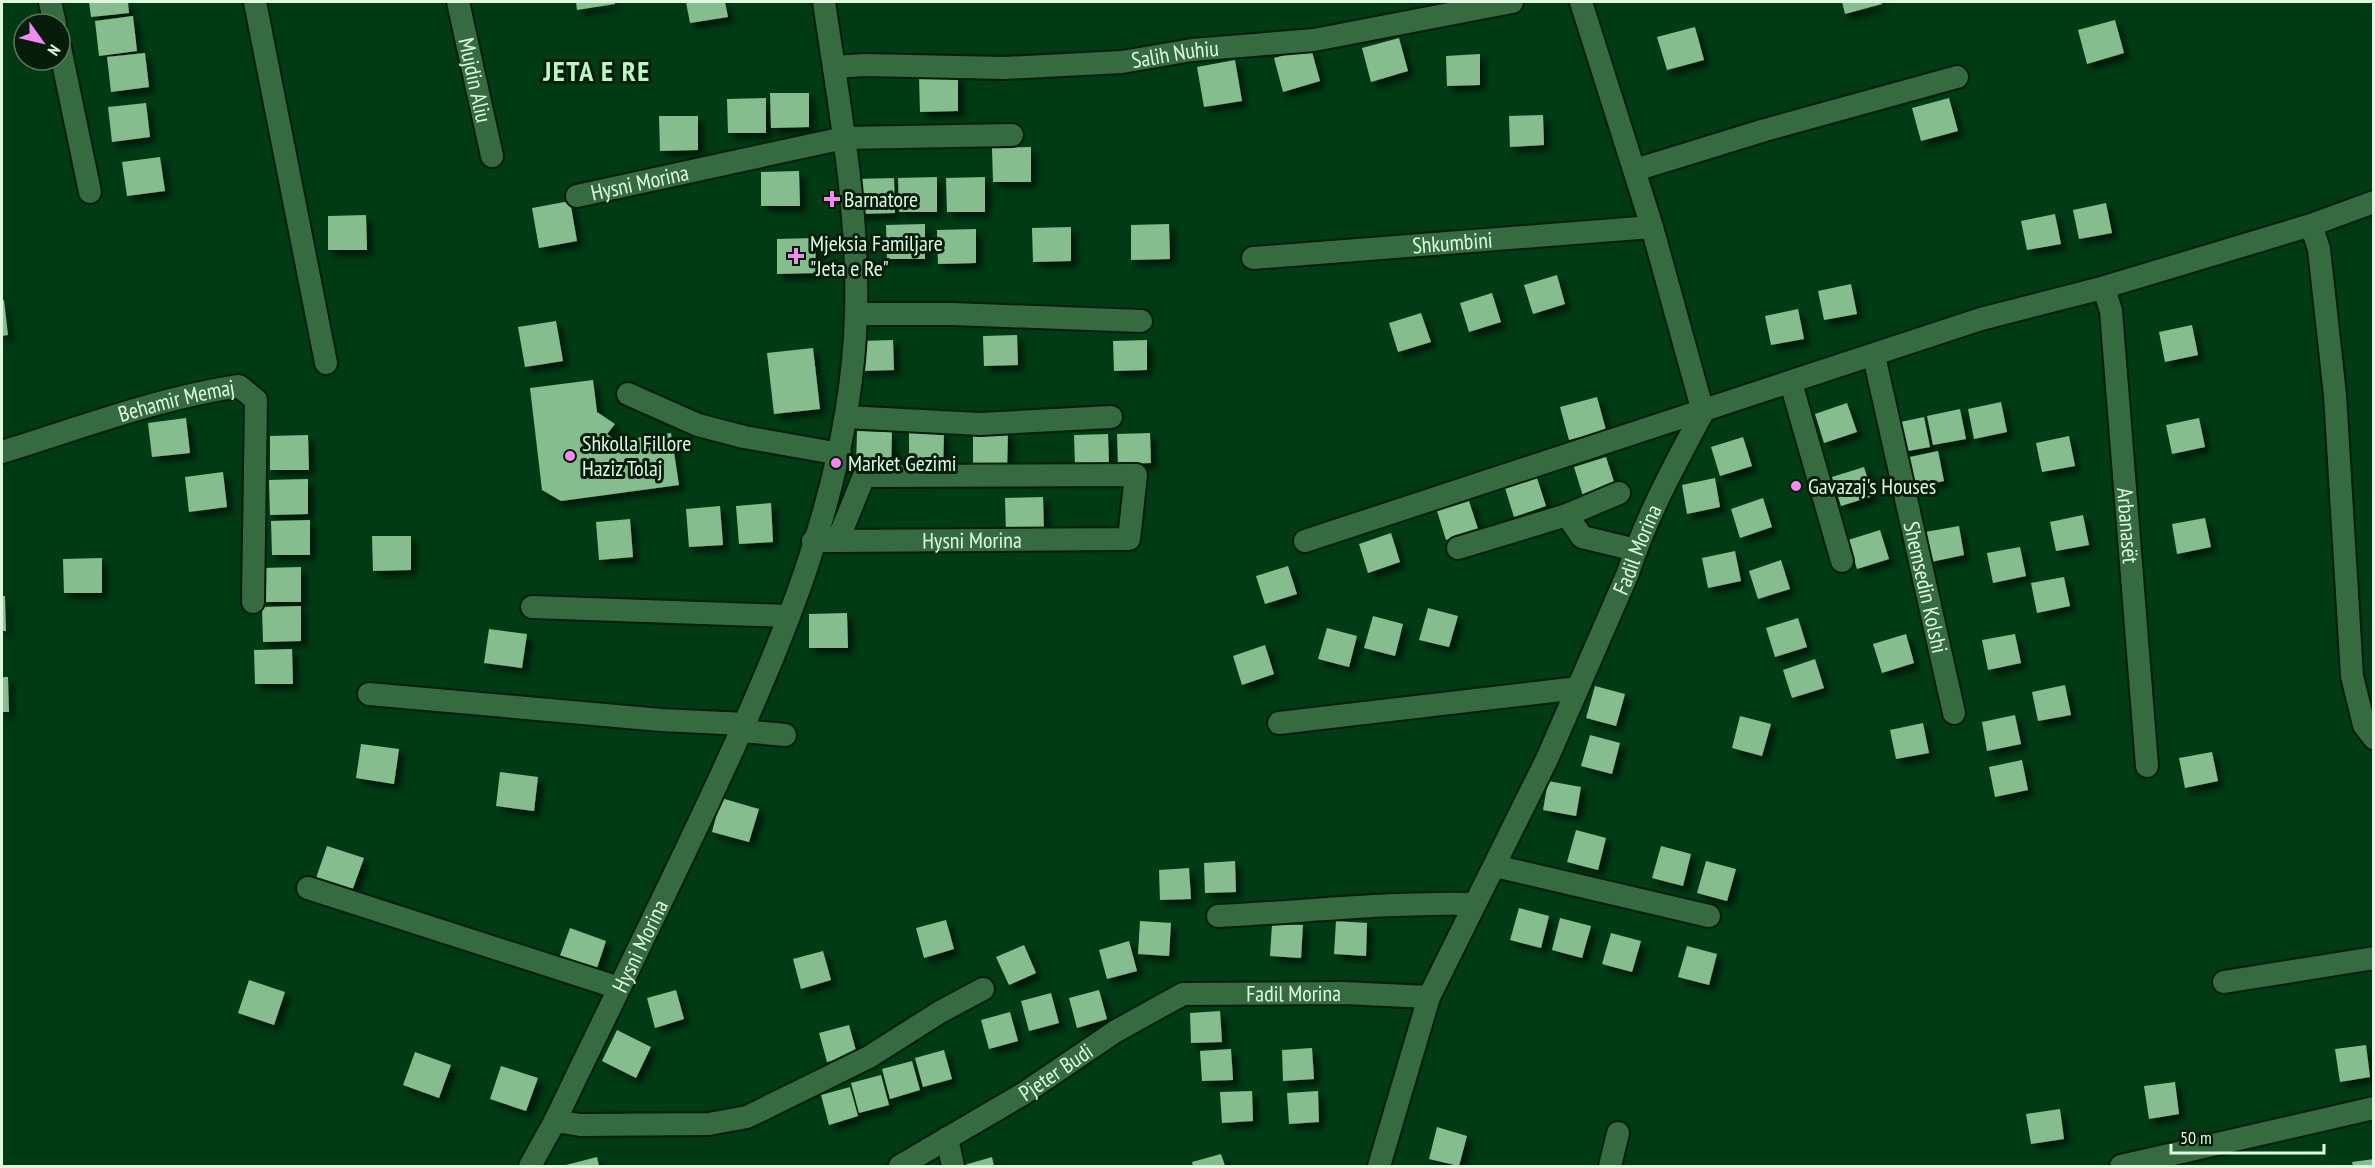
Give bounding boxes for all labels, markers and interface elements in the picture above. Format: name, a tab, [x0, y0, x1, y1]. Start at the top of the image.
north arrow	[12, 12, 72, 72]
street label: Salih Nuhiu	[1129, 34, 1220, 74]
street label: Mujdin Aliu	[452, 35, 498, 125]
text: N	[44, 41, 65, 60]
district label: JETA E RE	[542, 52, 651, 89]
street label: Hysni Morina	[588, 158, 691, 207]
place label: Barnatore	[844, 185, 918, 213]
marker: Barnatore	[825, 192, 839, 206]
street label: Shkumbini	[1411, 225, 1494, 260]
place label: Mjeksia Familjare "Jeta e Re"	[810, 229, 943, 282]
marker: Mjeksia Familjare "Jeta e Re"	[787, 247, 805, 265]
street label: Behamir Memaj	[115, 373, 236, 428]
place label: Shkolla Fillore Haziz Tolaj	[582, 429, 691, 482]
marker: Shkolla Fillore Haziz Tolaj	[563, 449, 577, 463]
place label: Market Gezimi	[848, 449, 956, 477]
marker: Market Gezimi	[829, 456, 843, 470]
place label: Gavazaj's Houses	[1808, 472, 1936, 500]
marker: Gavazaj's Houses	[1789, 479, 1803, 493]
street label: Arbanasët	[2111, 487, 2145, 564]
street label: Fadil Morina	[1606, 500, 1668, 599]
street label: Shemsedin Kolshi	[1897, 519, 1954, 656]
street label: Hysni Morina	[922, 526, 1022, 554]
street label: Hysni Morina	[606, 895, 674, 997]
street label: Fadil Morina	[1246, 979, 1341, 1008]
street label: Pjeter Budi	[1013, 1037, 1098, 1107]
scale bar	[2171, 1117, 2324, 1155]
text: 50 m	[2180, 1126, 2212, 1149]

